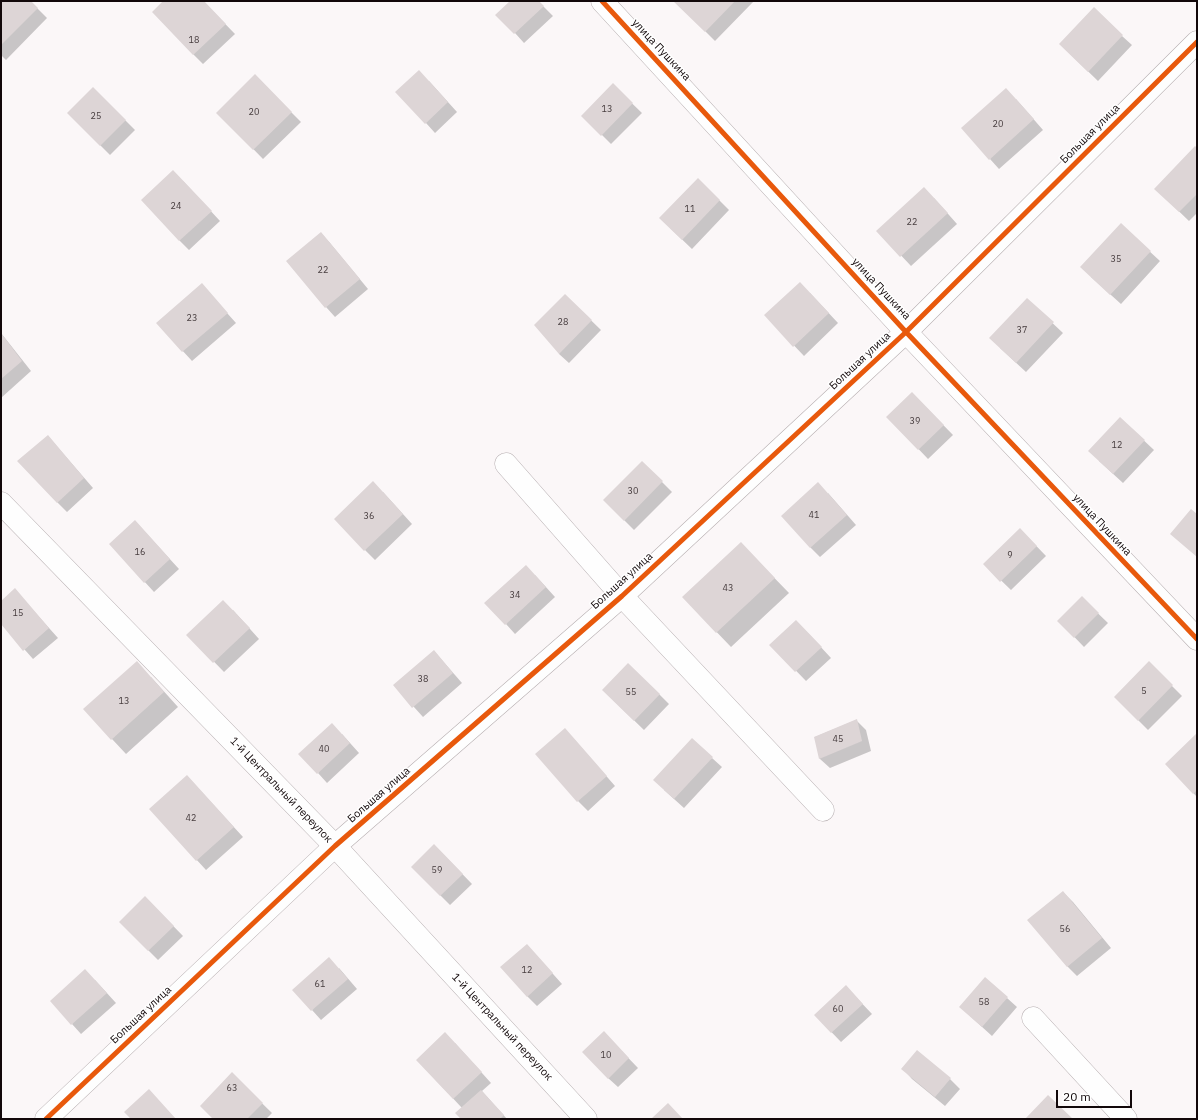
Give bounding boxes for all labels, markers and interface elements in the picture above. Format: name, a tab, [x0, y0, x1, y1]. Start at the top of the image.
street label: улица Пушкина	[629, 16, 693, 84]
house number: 18	[189, 35, 199, 45]
street label: Большая улица	[1058, 102, 1122, 166]
house number: 13	[602, 104, 612, 114]
house number: 20	[249, 107, 259, 117]
house number: 25	[91, 111, 101, 121]
house number: 20	[993, 119, 1003, 129]
house number: 24	[171, 201, 181, 211]
house number: 11	[685, 204, 695, 214]
house number: 22	[907, 217, 917, 227]
house number: 35	[1111, 254, 1121, 264]
street label: улица Пушкина	[849, 255, 913, 323]
house number: 22	[318, 265, 328, 275]
house number: 23	[187, 313, 197, 323]
house number: 28	[558, 317, 568, 327]
house number: 37	[1017, 325, 1027, 335]
street label: Большая улица	[827, 329, 893, 393]
house number: 39	[910, 416, 920, 426]
house number: 12	[1112, 440, 1122, 450]
house number: 30	[628, 486, 638, 496]
street label: улица Пушкина	[1070, 491, 1134, 559]
house number: 41	[809, 510, 819, 520]
house number: 36	[364, 511, 374, 521]
house number: 16	[135, 547, 145, 557]
street label: Большая улица	[588, 550, 656, 612]
house number: 9	[1007, 550, 1013, 560]
house number: 43	[723, 583, 733, 593]
house number: 34	[510, 590, 520, 600]
house number: 15	[13, 608, 23, 618]
house number: 38	[418, 674, 428, 684]
house number: 5	[1141, 686, 1147, 696]
house number: 55	[626, 687, 636, 697]
house number: 13	[119, 696, 129, 706]
street label: 1-й Центральный переулок	[227, 734, 335, 846]
house number: 45	[833, 734, 843, 744]
house number: 40	[319, 744, 329, 754]
street label: Большая улица	[345, 764, 413, 826]
house number: 42	[186, 813, 196, 823]
house number: 59	[432, 865, 442, 875]
house number: 56	[1060, 924, 1070, 934]
house number: 12	[522, 965, 532, 975]
street label: 1-й Центральный переулок	[449, 971, 555, 1083]
house number: 61	[315, 979, 325, 989]
street label: Большая улица	[108, 983, 174, 1047]
house number: 58	[979, 997, 989, 1007]
house number: 60	[833, 1004, 843, 1014]
house number: 10	[601, 1050, 611, 1060]
scale bar	[1058, 1082, 1134, 1108]
house number: 63	[227, 1083, 237, 1093]
text: 20 m	[1063, 1089, 1091, 1104]

